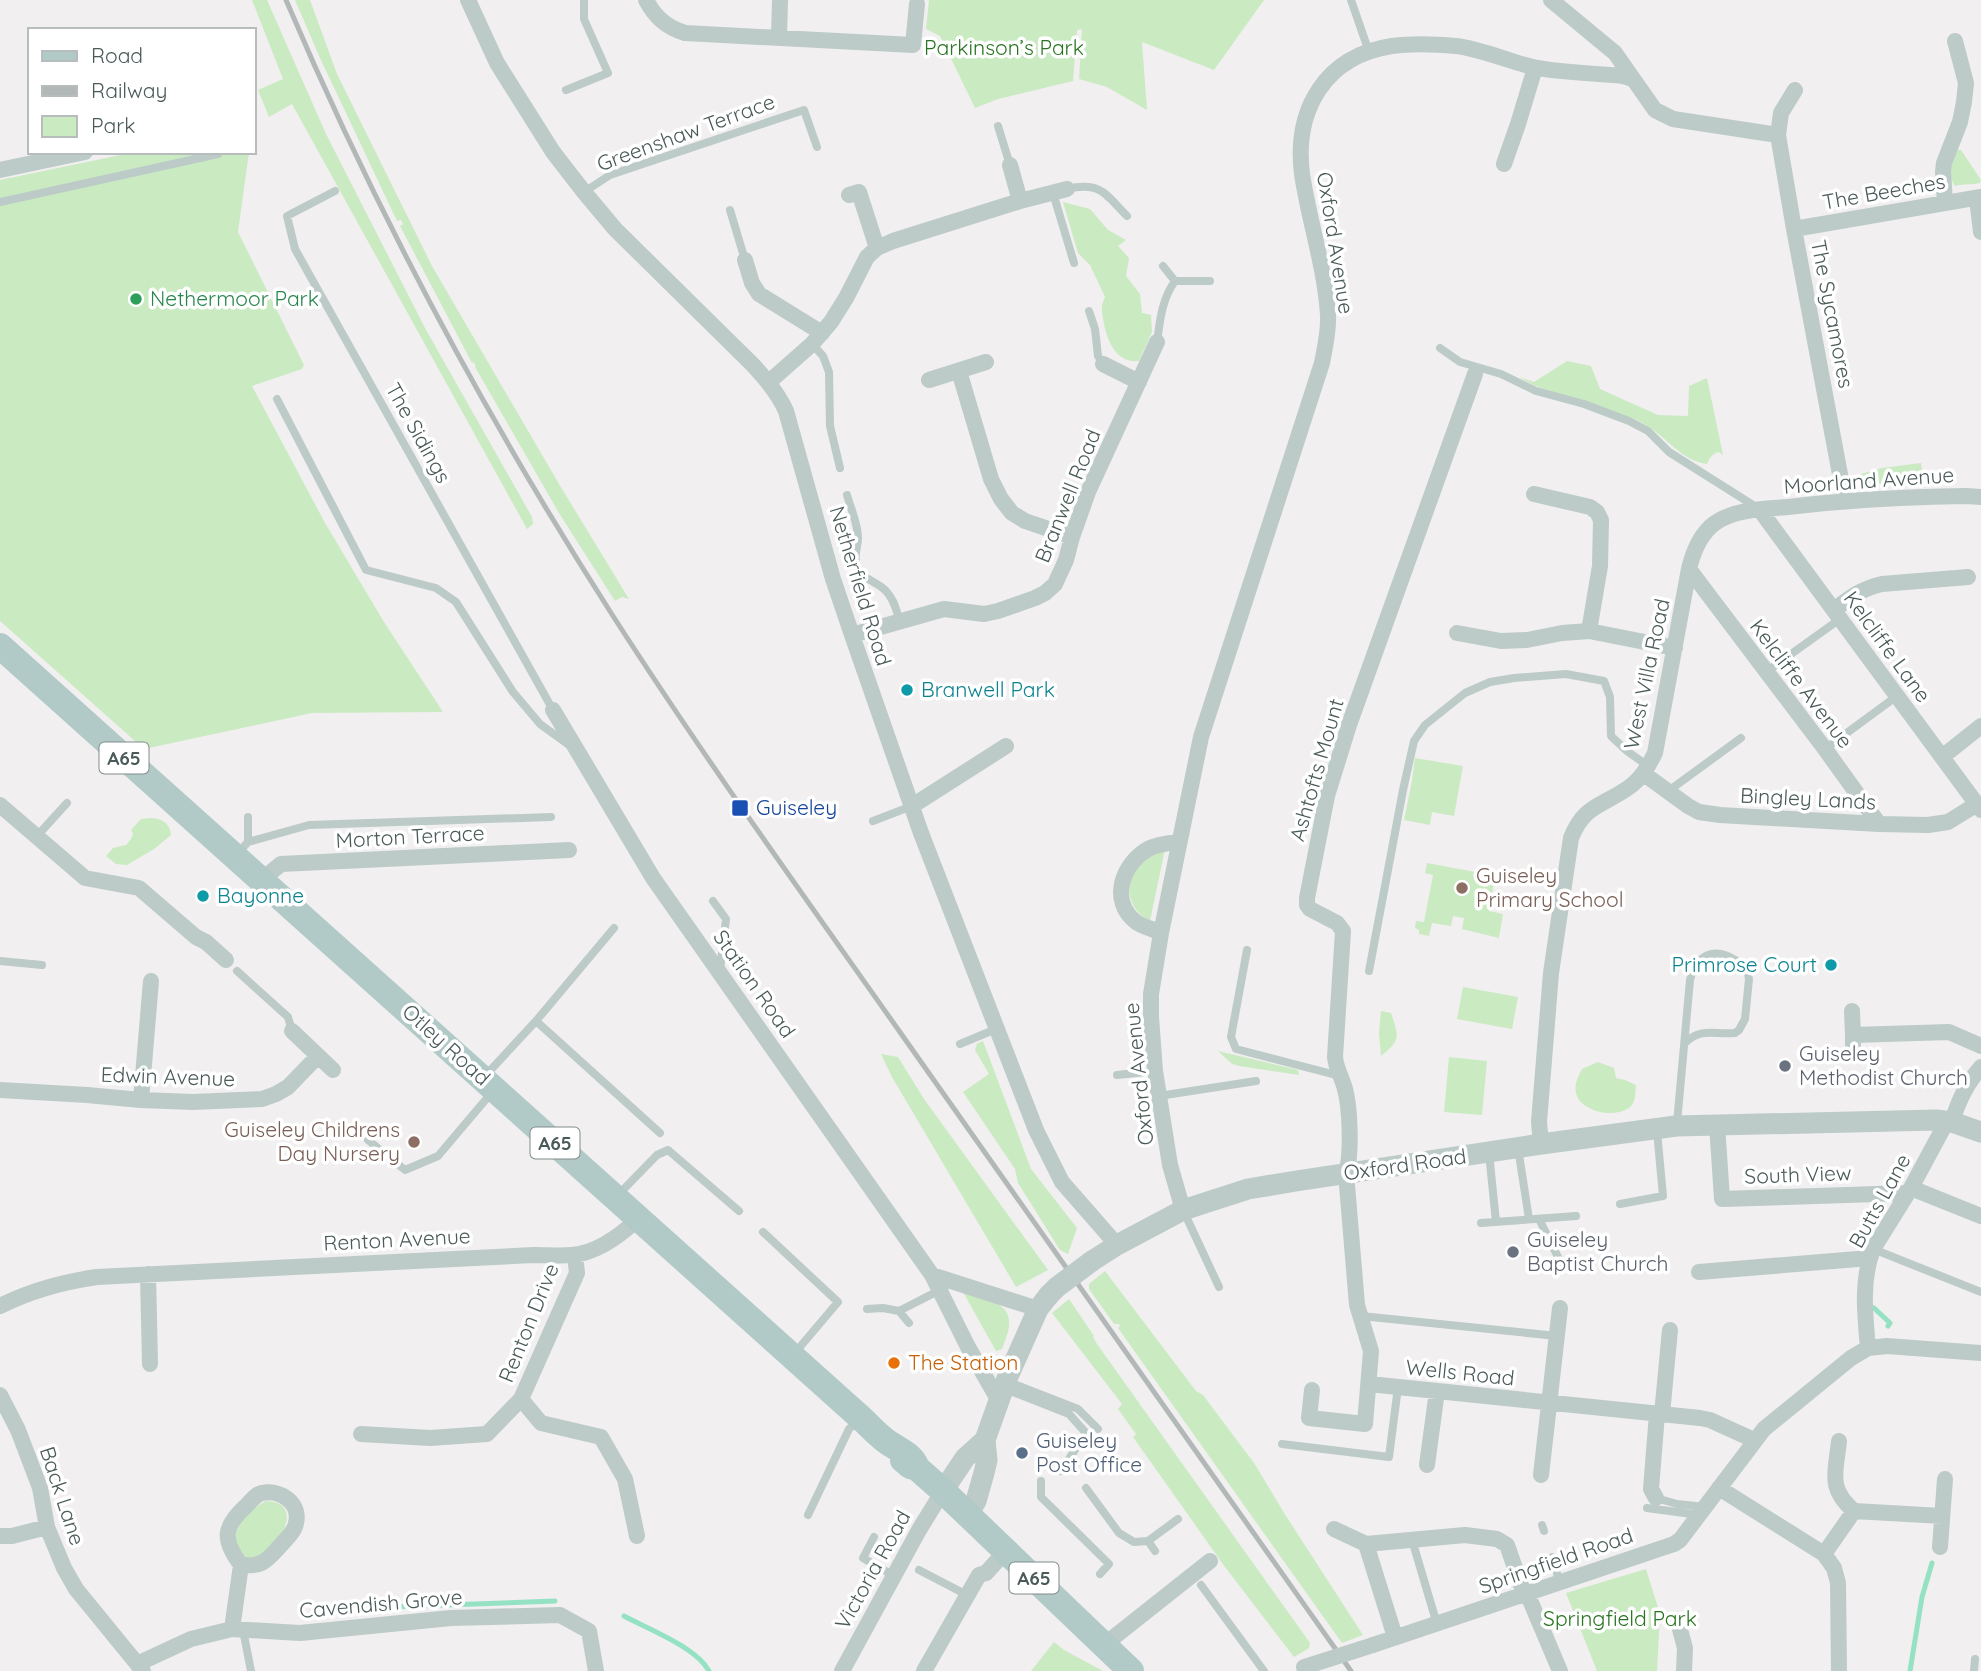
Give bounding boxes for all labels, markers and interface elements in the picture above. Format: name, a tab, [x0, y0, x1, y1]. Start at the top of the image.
legend	[28, 28, 256, 154]
park label: Parkinson’s Park	[924, 34, 1084, 60]
text: Road	[91, 42, 143, 68]
text: Railway	[91, 77, 167, 103]
street label: Greenshaw Terrace	[593, 88, 778, 176]
text: Park	[91, 112, 135, 138]
street label: The Beeches	[1820, 167, 1947, 215]
street label: Oxford Avenue	[1312, 170, 1360, 316]
street label: The Sycamores	[1806, 237, 1860, 390]
place label: Nethermoor Park	[150, 285, 319, 311]
marker: Nethermoor Park	[128, 291, 144, 307]
street label: The Sidings	[381, 378, 457, 487]
street label: Branwell Road	[1029, 425, 1106, 566]
street label: Moorland Avenue	[1783, 461, 1955, 499]
street label: Netherfield Road	[824, 503, 898, 669]
street label: Kelcliffe Lane	[1839, 586, 1937, 707]
street label: West Villa Road	[1617, 596, 1675, 751]
street label: Kelcliffe Avenue	[1745, 614, 1859, 753]
place label: Branwell Park	[921, 676, 1055, 702]
marker: Branwell Park	[899, 682, 915, 698]
street label: Ashtofts Mount	[1283, 695, 1349, 844]
road number: A65	[100, 743, 148, 774]
street label: Bingley Lands	[1739, 781, 1877, 815]
place label: Guiseley	[756, 794, 837, 820]
marker: Guiseley	[730, 798, 750, 818]
street label: Morton Terrace	[335, 819, 485, 853]
place label: Guiseley Primary School	[1476, 862, 1624, 912]
marker: Guiseley Primary School	[1454, 880, 1470, 896]
place label: Bayonne	[217, 882, 304, 908]
marker: Bayonne	[195, 888, 211, 904]
street label: Station Road	[708, 924, 802, 1042]
place label: Primrose Court	[1671, 951, 1817, 977]
marker: Primrose Court	[1823, 957, 1839, 973]
street label: Otley Road	[397, 998, 496, 1091]
street label: Oxford Avenue	[1118, 1001, 1158, 1147]
place label: Guiseley Methodist Church	[1799, 1040, 1968, 1090]
marker: Guiseley Methodist Church	[1777, 1058, 1793, 1074]
street label: Edwin Avenue	[100, 1061, 236, 1091]
place label: Guiseley Childrens Day Nursery	[224, 1116, 400, 1166]
road number: A65	[530, 1128, 580, 1158]
marker: Guiseley Childrens Day Nursery	[406, 1134, 422, 1150]
street label: Oxford Road	[1342, 1143, 1468, 1185]
street label: Butts Lane	[1843, 1149, 1916, 1252]
street label: South View	[1744, 1159, 1852, 1189]
street label: Renton Avenue	[323, 1222, 471, 1256]
place label: Guiseley Baptist Church	[1527, 1226, 1668, 1276]
marker: Guiseley Baptist Church	[1505, 1244, 1521, 1260]
street label: Renton Drive	[492, 1259, 564, 1386]
place label: The Station	[908, 1349, 1018, 1375]
street label: Wells Road	[1404, 1353, 1516, 1391]
marker: The Station	[886, 1355, 902, 1371]
place label: Guiseley Post Office	[1036, 1427, 1142, 1477]
street label: Back Lane	[35, 1443, 91, 1548]
marker: Guiseley Post Office	[1014, 1445, 1030, 1461]
street label: Victoria Road	[829, 1505, 916, 1634]
street label: Springfield Road	[1475, 1521, 1636, 1599]
road number: A65	[1010, 1562, 1058, 1594]
street label: Cavendish Grove	[298, 1583, 464, 1623]
park label: Springfield Park	[1543, 1605, 1697, 1631]

